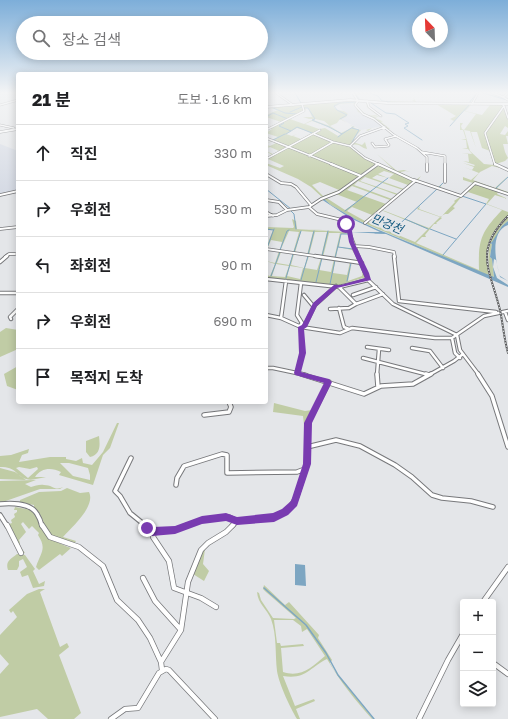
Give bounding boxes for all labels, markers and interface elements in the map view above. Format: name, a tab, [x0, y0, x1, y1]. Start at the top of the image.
north arrow	[412, 12, 448, 48]
search box	[16, 16, 268, 60]
icon: search	[30, 27, 52, 49]
text: 장소 검색	[62, 30, 121, 48]
text: 21 분	[32, 89, 71, 110]
text: 도보 · 1.6 km	[178, 91, 252, 107]
icon: ahead	[32, 142, 54, 164]
text: 직진	[70, 144, 98, 162]
text: 330 m	[214, 145, 252, 161]
icon: right	[32, 198, 54, 220]
text: 우회전	[70, 200, 111, 218]
text: 530 m	[214, 201, 252, 217]
water label: 만겅천	[369, 210, 407, 238]
route start	[337, 215, 355, 233]
icon: left	[32, 254, 54, 276]
text: 좌회전	[70, 256, 111, 274]
text: 90 m	[221, 257, 252, 273]
icon: right	[32, 310, 54, 332]
text: 우회전	[70, 312, 111, 330]
text: 690 m	[213, 313, 252, 329]
icon: arrive	[32, 366, 54, 388]
text: 목적지 도착	[70, 368, 143, 386]
route end	[138, 519, 156, 537]
map controls	[460, 599, 496, 707]
button: +	[460, 599, 496, 635]
button: −	[460, 635, 496, 671]
button: layers	[460, 671, 496, 707]

